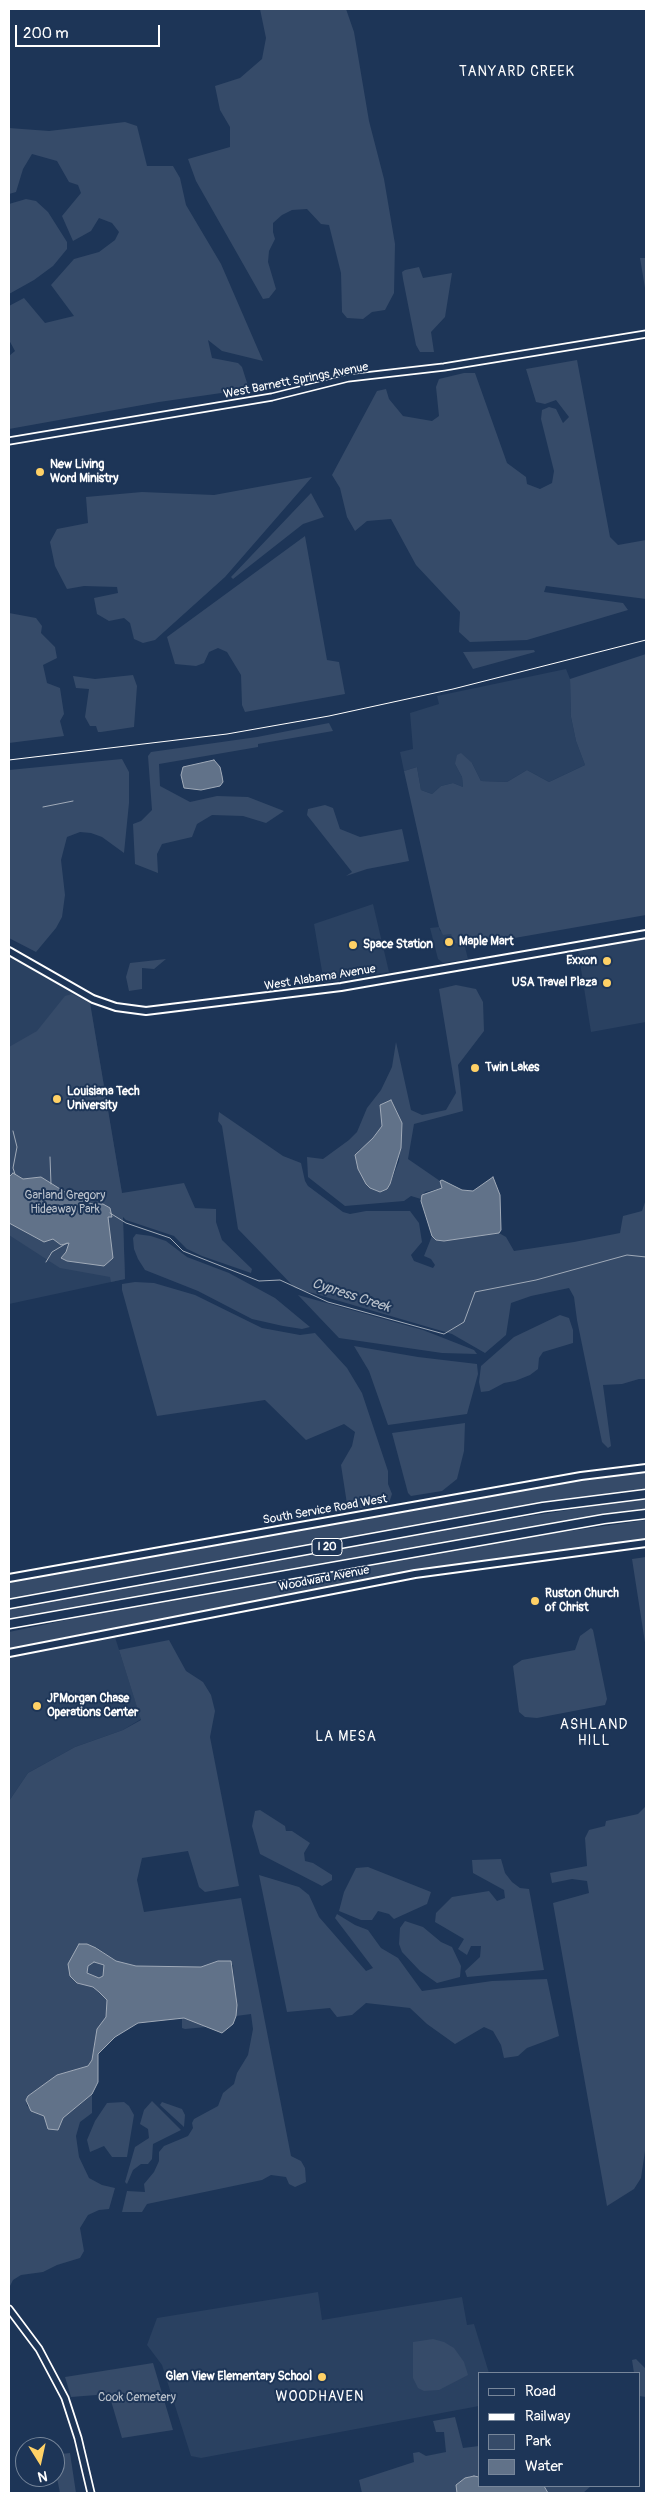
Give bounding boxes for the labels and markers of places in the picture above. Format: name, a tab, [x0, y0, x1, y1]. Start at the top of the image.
place label: New Living Word Ministry	[50, 458, 118, 486]
marker: New Living Word Ministry	[34, 466, 46, 478]
place label: Maple Mart	[459, 935, 514, 949]
marker: Maple Mart	[443, 936, 455, 948]
place label: Space Station	[363, 938, 433, 952]
marker: Space Station	[347, 939, 359, 951]
place label: Exxon	[566, 954, 597, 968]
marker: Exxon	[601, 955, 613, 967]
place label: USA Travel Plaza	[512, 976, 597, 990]
marker: USA Travel Plaza	[601, 977, 613, 989]
place label: Twin Lakes	[485, 1061, 539, 1075]
marker: Twin Lakes	[469, 1062, 481, 1074]
place label: Louisiana Tech University	[67, 1085, 140, 1113]
marker: Louisiana Tech University	[51, 1093, 63, 1105]
place label: Ruston Church of Christ	[545, 1587, 619, 1615]
marker: Ruston Church of Christ	[529, 1595, 541, 1607]
place label: JPMorgan Chase Operations Center	[47, 1692, 138, 1720]
marker: JPMorgan Chase Operations Center	[31, 1700, 43, 1712]
place label: Glen View Elementary School	[166, 2370, 312, 2384]
marker: Glen View Elementary School	[316, 2371, 328, 2383]

